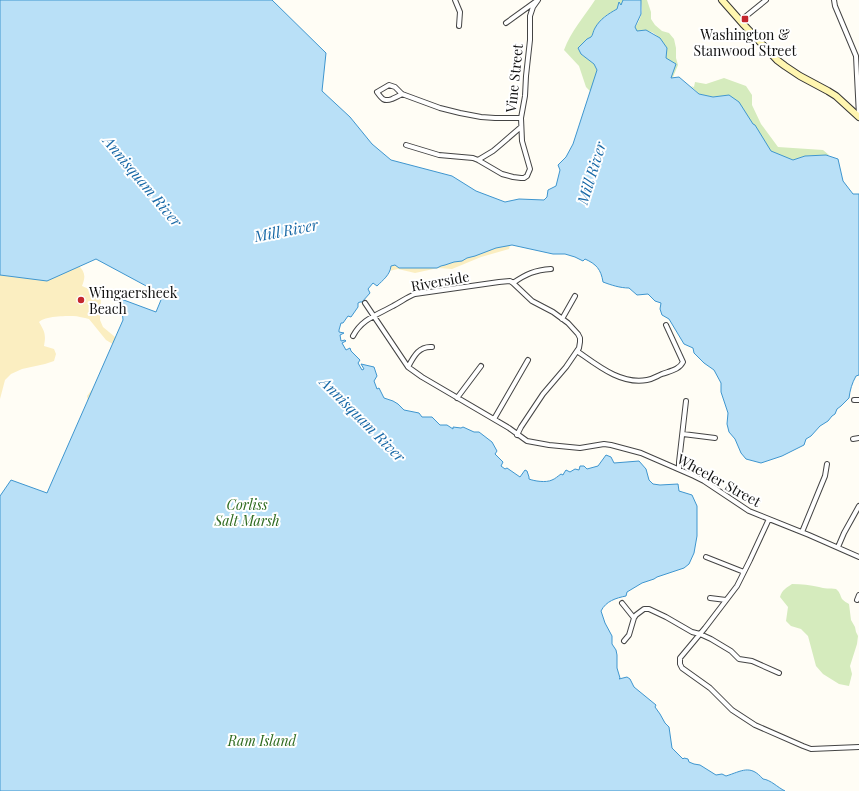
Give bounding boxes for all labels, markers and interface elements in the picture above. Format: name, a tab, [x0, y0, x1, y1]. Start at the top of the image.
marker: Washington & Stanwood Street	[740, 14, 750, 24]
place label: Washington & Stanwood Street	[694, 25, 798, 60]
street label: Vine Street	[501, 42, 527, 114]
water label: Annisquam River	[98, 130, 187, 231]
water label: Mill River	[572, 139, 610, 208]
water label: Mill River	[251, 214, 320, 246]
street label: Riverside	[409, 267, 471, 295]
place label: Wingaersheek Beach	[88, 283, 178, 318]
marker: Wingaersheek Beach	[76, 295, 86, 305]
water label: Annisquam River	[315, 371, 410, 466]
street label: Wheeler Street	[673, 449, 765, 511]
park label: Corliss Salt Marsh	[213, 495, 280, 530]
park label: Ram Island	[227, 731, 297, 750]

